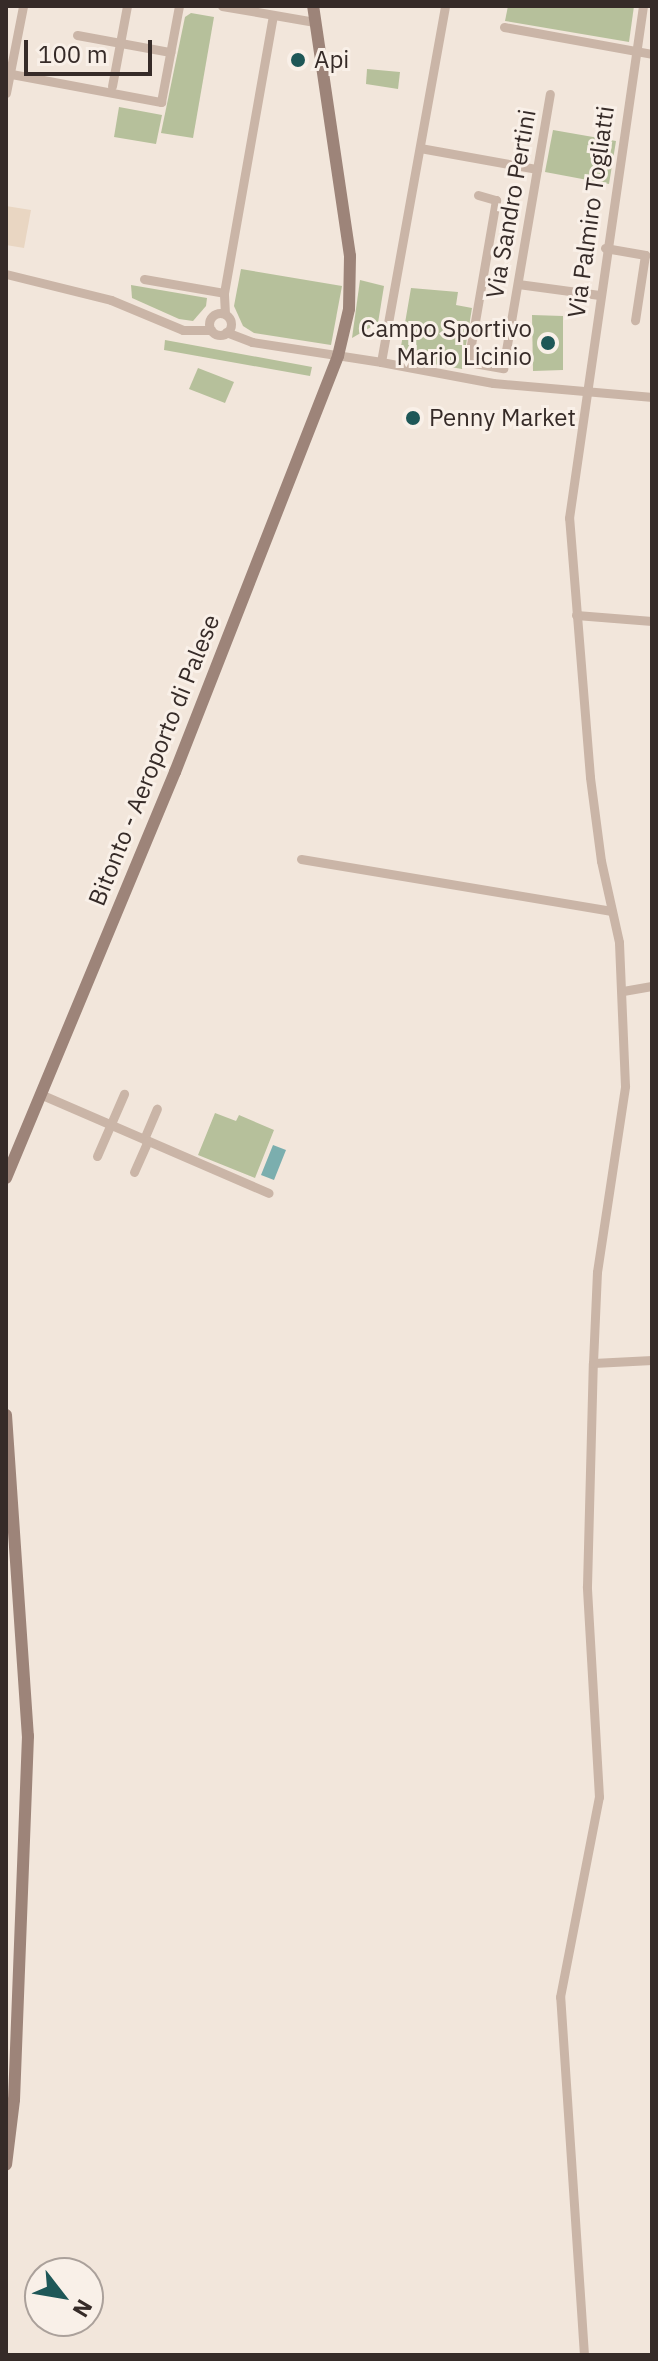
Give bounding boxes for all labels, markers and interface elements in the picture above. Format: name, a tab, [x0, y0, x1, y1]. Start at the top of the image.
scale bar	[28, 24, 156, 74]
text: 100 m	[38, 38, 108, 70]
place label: Api	[314, 46, 349, 74]
marker: Api	[289, 51, 307, 69]
street label: Via Palmiro Togliatti	[562, 104, 620, 320]
street label: Via Sandro Pertini	[480, 107, 542, 301]
place label: Campo Sportivo Mario Licinio	[361, 315, 532, 371]
marker: Campo Sportivo Mario Licinio	[539, 334, 557, 352]
place label: Penny Market	[429, 404, 576, 432]
marker: Penny Market	[404, 409, 422, 427]
street label: Bitonto - Aeroporto di Palese	[82, 610, 226, 910]
north arrow	[24, 2257, 104, 2337]
text: N	[67, 2294, 100, 2323]

